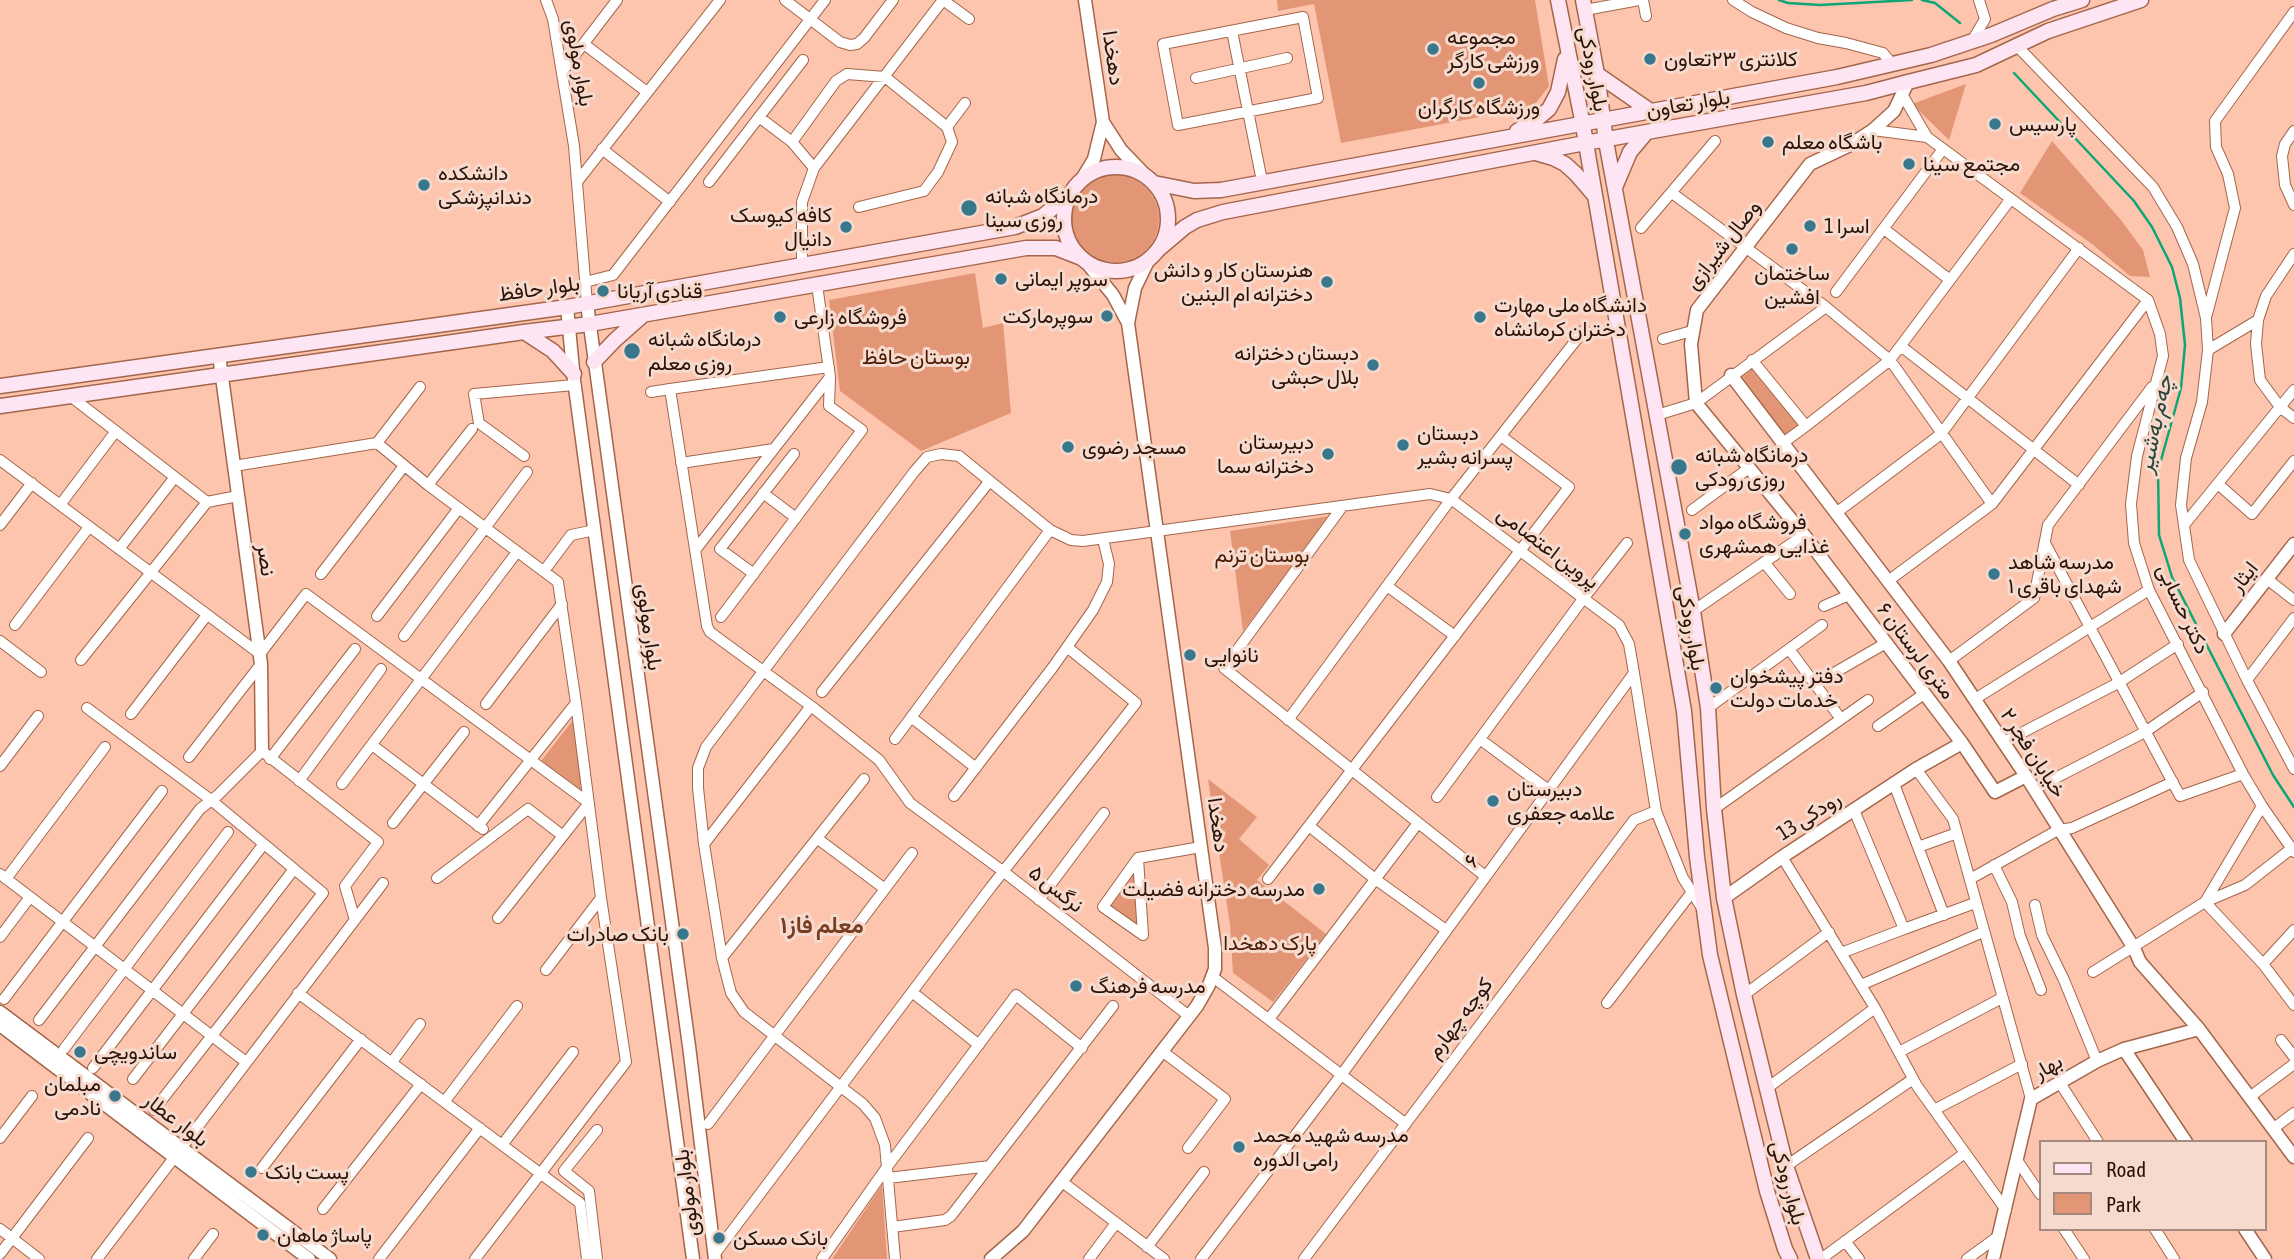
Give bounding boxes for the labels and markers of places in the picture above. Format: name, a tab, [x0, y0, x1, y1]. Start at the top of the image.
place label: مجموعه ورزشی کارگر	[1447, 24, 1539, 74]
marker: مجموعه ورزشی کارگر	[1425, 41, 1441, 57]
place label: کلانتری ۲۳تعاون	[1664, 46, 1798, 72]
marker: کلانتری ۲۳تعاون	[1642, 51, 1658, 67]
marker: ورزشگاه کارگران	[1471, 75, 1487, 91]
place label: ورزشگاه کارگران	[1418, 94, 1540, 120]
place label: پارسیس	[2009, 111, 2077, 137]
marker: پارسیس	[1987, 116, 2003, 132]
place label: باشگاه معلم	[1782, 129, 1882, 155]
marker: باشگاه معلم	[1760, 134, 1776, 150]
place label: مجتمع سینا	[1923, 151, 2020, 177]
marker: مجتمع سینا	[1901, 156, 1917, 172]
place label: دانشکده دندانپزشکی	[438, 160, 532, 210]
marker: دانشکده دندانپزشکی	[416, 177, 432, 193]
place label: درمانگاه شبانه روزی سینا	[985, 183, 1098, 233]
marker: درمانگاه شبانه روزی سینا	[959, 198, 979, 218]
place label: کافه کیوسک دانیال	[730, 202, 832, 252]
place label: اسرا 1	[1824, 213, 1870, 239]
marker: اسرا 1	[1802, 218, 1818, 234]
marker: کافه کیوسک دانیال	[838, 219, 854, 235]
marker: ساختمان افشین	[1784, 241, 1800, 257]
place label: هنرستان کار و دانش دخترانه ام البنین	[1154, 257, 1313, 307]
place label: ساختمان افشین	[1754, 260, 1830, 310]
place label: سوپر ایمانی	[1015, 266, 1108, 292]
marker: سوپر ایمانی	[993, 271, 1009, 287]
marker: هنرستان کار و دانش دخترانه ام البنین	[1319, 274, 1335, 290]
place label: قنادی آریانا	[617, 278, 702, 304]
marker: قنادی آریانا	[595, 283, 611, 299]
place label: دانشگاه ملی مهارت دختران کرمانشاه	[1494, 292, 1647, 342]
place label: سوپرمارکت	[1003, 303, 1093, 329]
place label: فروشگاه زارعی	[794, 304, 907, 330]
marker: سوپرمارکت	[1099, 308, 1115, 324]
marker: فروشگاه زارعی	[772, 309, 788, 325]
marker: دانشگاه ملی مهارت دختران کرمانشاه	[1472, 309, 1488, 325]
place label: درمانگاه شبانه روزی معلم	[648, 326, 761, 376]
place label: دبستان دخترانه بلال حبشی	[1234, 340, 1359, 390]
marker: درمانگاه شبانه روزی معلم	[622, 341, 642, 361]
marker: دبستان دخترانه بلال حبشی	[1365, 357, 1381, 373]
place label: دبستان پسرانه بشير	[1417, 420, 1513, 470]
place label: دبیرستان دخترانه سما	[1217, 429, 1314, 479]
place label: مسجد رضوی	[1082, 434, 1187, 460]
marker: دبستان پسرانه بشير	[1395, 437, 1411, 453]
marker: مسجد رضوی	[1060, 439, 1076, 455]
place label: درمانگاه شبانه روزی رودکی	[1695, 442, 1808, 492]
marker: دبیرستان دخترانه سما	[1320, 446, 1336, 462]
marker: درمانگاه شبانه روزی رودکی	[1669, 457, 1689, 477]
place label: فروشگاه مواد غذایی همشهری	[1699, 509, 1830, 559]
marker: فروشگاه مواد غذایی همشهری	[1677, 526, 1693, 542]
place label: مدرسه شاهد شهدای باقری ۱	[2008, 549, 2122, 599]
marker: مدرسه شاهد شهدای باقری ۱	[1986, 566, 2002, 582]
place label: نانوایی	[1204, 642, 1259, 668]
marker: نانوایی	[1182, 647, 1198, 663]
place label: دفتر پیشخوان خدمات دولت	[1730, 663, 1844, 713]
marker: دفتر پیشخوان خدمات دولت	[1708, 680, 1724, 696]
place label: دبیرستان علامه جعفری	[1507, 776, 1615, 826]
marker: دبیرستان علامه جعفری	[1485, 793, 1501, 809]
place label: مدرسه دخترانه فضيلت	[1122, 876, 1305, 902]
marker: مدرسه دخترانه فضيلت	[1311, 881, 1327, 897]
place label: بانک صادرات	[567, 921, 669, 947]
marker: بانک صادرات	[675, 926, 691, 942]
place label: مدرسه فرهنگ	[1090, 973, 1206, 999]
marker: مدرسه فرهنگ	[1068, 978, 1084, 994]
place label: ساندویچی	[94, 1039, 177, 1065]
marker: ساندویچی	[72, 1044, 88, 1060]
place label: مبلمان نادمی	[44, 1071, 101, 1121]
marker: مبلمان نادمی	[107, 1088, 123, 1104]
place label: مدرسه شهید محمد رامی الدوره	[1253, 1122, 1409, 1172]
marker: مدرسه شهید محمد رامی الدوره	[1231, 1139, 1247, 1155]
place label: پست بانک	[265, 1159, 349, 1185]
marker: پست بانک	[243, 1164, 259, 1180]
place label: پاساژ ماهان	[277, 1222, 372, 1248]
place label: بانک مسکن	[733, 1225, 828, 1251]
marker: پاساژ ماهان	[255, 1227, 271, 1243]
marker: بانک مسکن	[711, 1230, 727, 1246]

